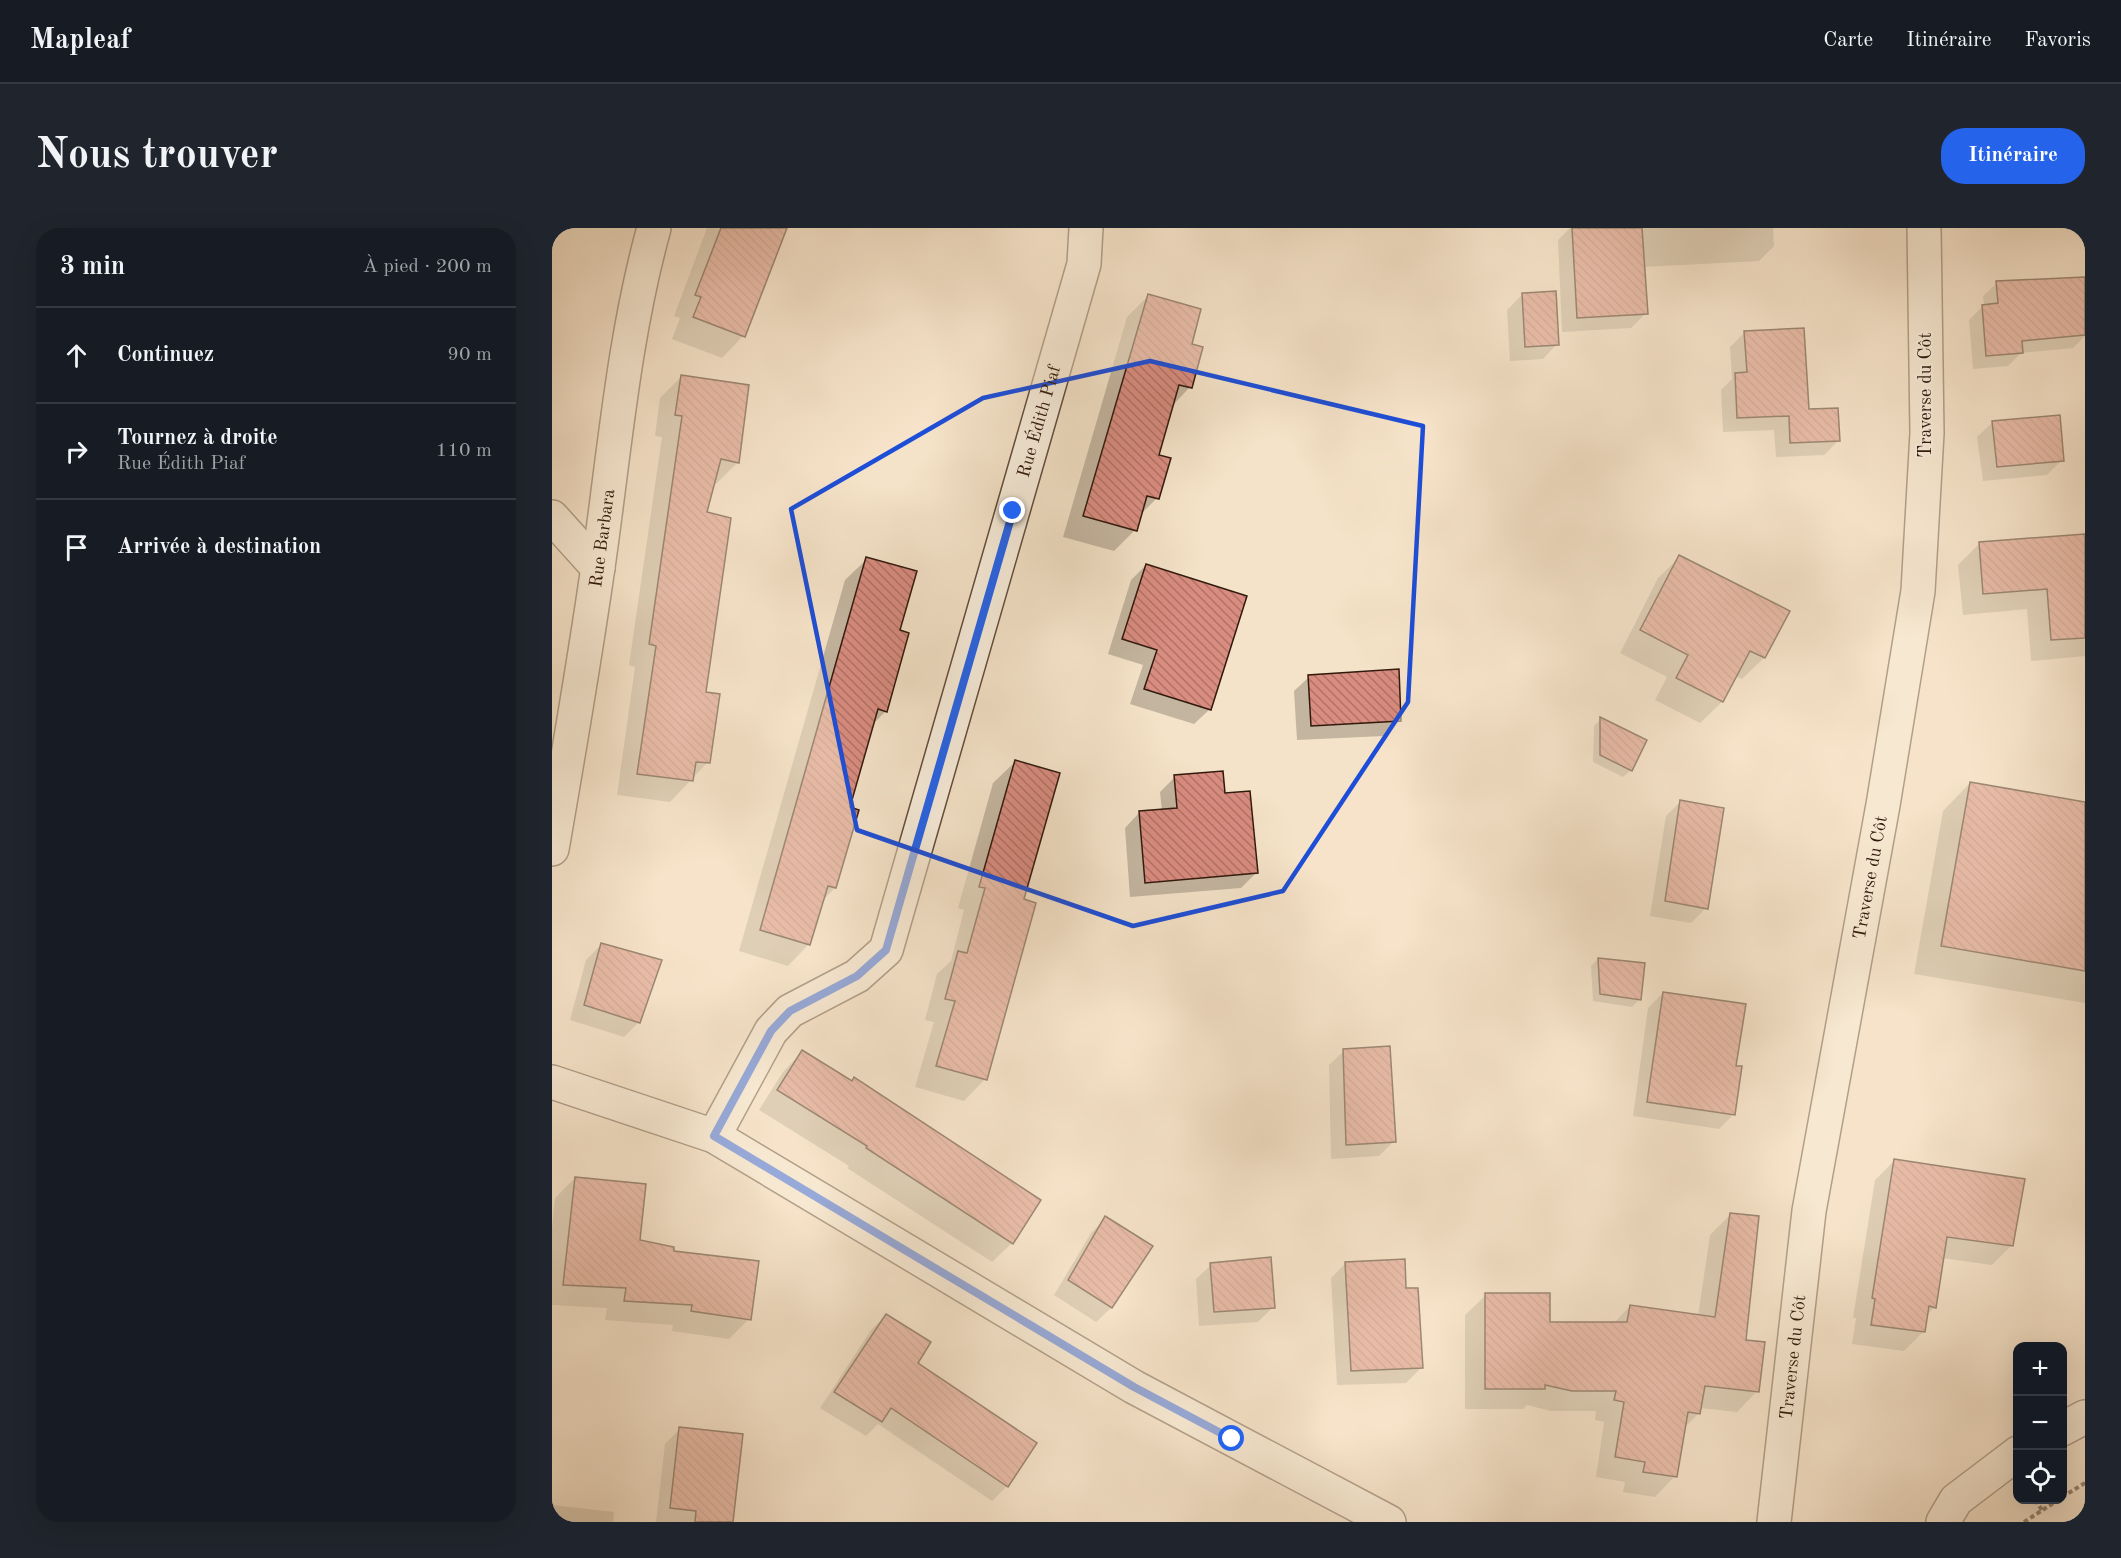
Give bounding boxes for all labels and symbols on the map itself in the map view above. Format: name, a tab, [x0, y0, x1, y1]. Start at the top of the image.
street label: Traverse du Côt	[1917, 332, 1935, 458]
street label: Rue Édith Piaf	[1015, 362, 1065, 480]
street label: Rue Barbara	[587, 488, 618, 588]
route end	[999, 497, 1025, 523]
street label: Traverse du Côt	[1851, 814, 1891, 941]
street label: Traverse du Côt	[1778, 1294, 1810, 1421]
route start	[1218, 1425, 1244, 1451]

